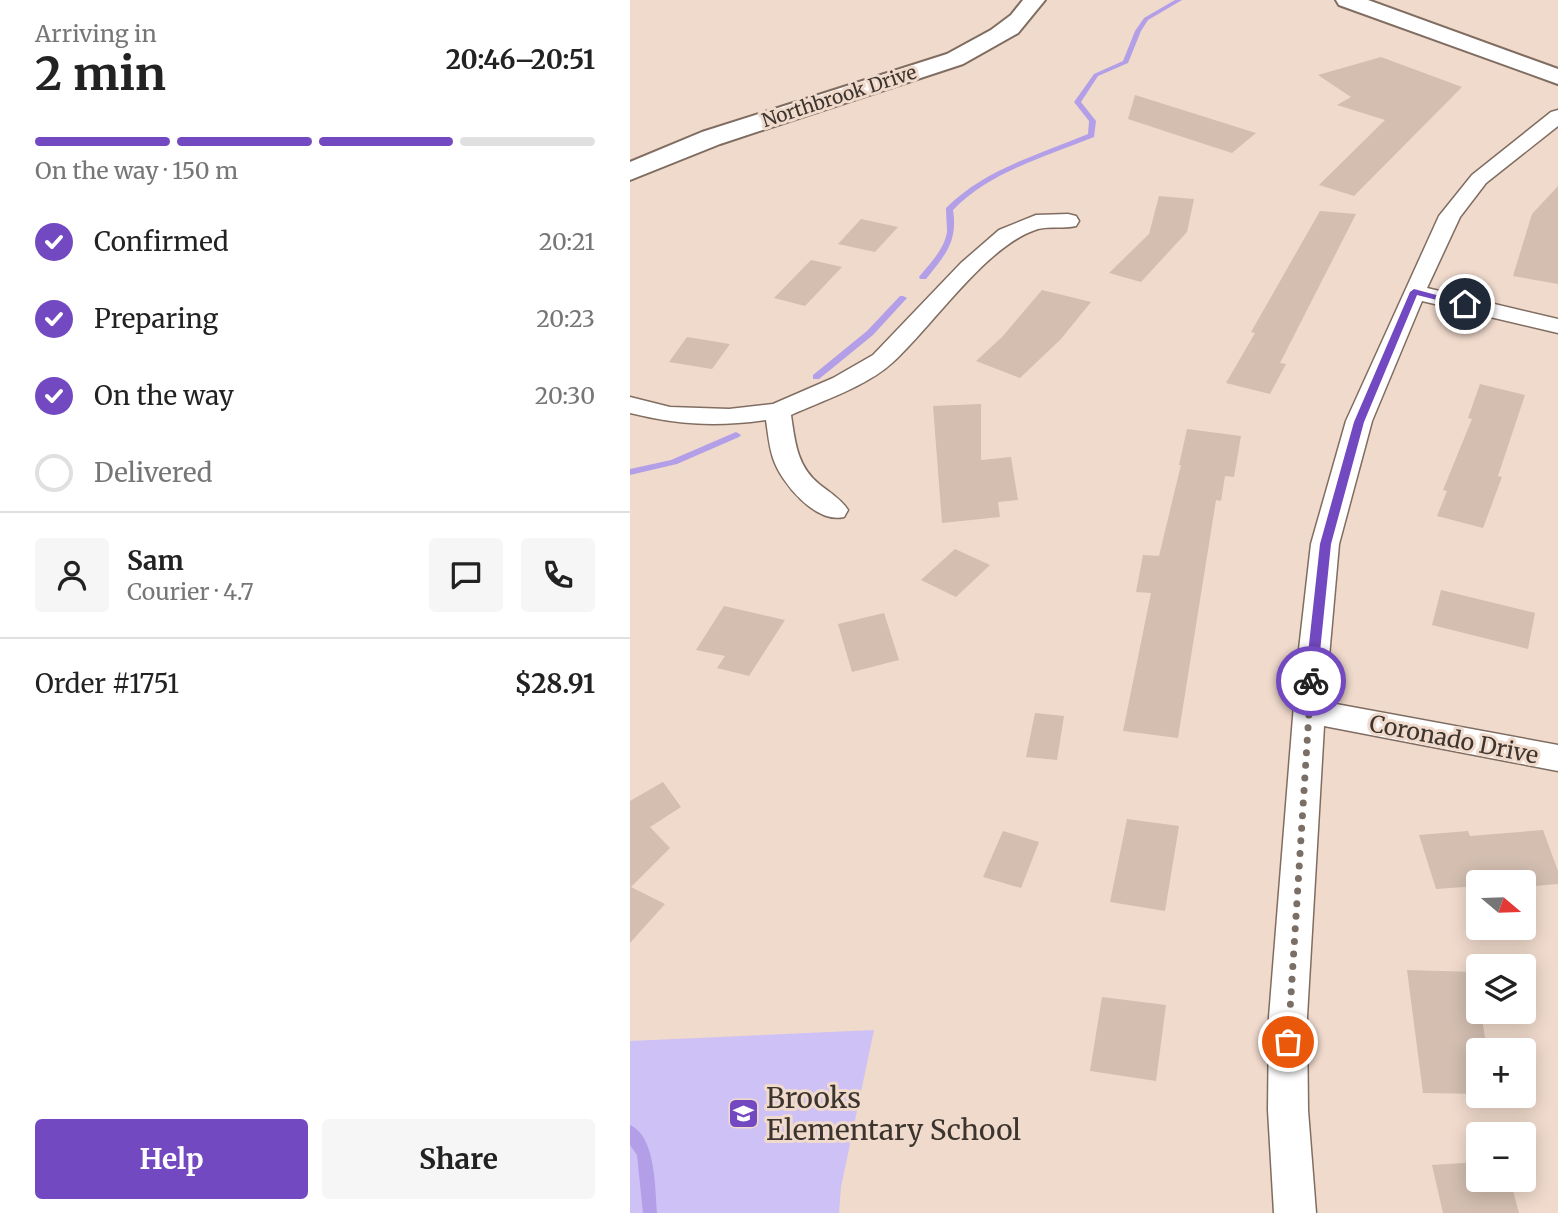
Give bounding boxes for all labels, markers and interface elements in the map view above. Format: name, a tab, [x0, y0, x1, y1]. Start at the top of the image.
text: Arriving in	[35, 19, 157, 48]
text: 20:46–20:51	[446, 43, 595, 76]
text: 2 min	[35, 45, 166, 103]
street label: Northbrook Drive	[759, 60, 920, 132]
text: On the way · 150 m	[35, 156, 238, 185]
icon: check	[35, 223, 73, 261]
text: Confirmed	[94, 225, 229, 258]
text: 20:21	[539, 227, 595, 256]
pin	[1435, 274, 1495, 334]
icon: home	[1446, 285, 1484, 323]
icon: check	[35, 300, 73, 338]
text: Preparing	[94, 302, 218, 335]
text: 20:23	[536, 304, 595, 333]
icon: check	[35, 377, 73, 415]
text: On the way	[94, 379, 234, 412]
text: 20:30	[535, 381, 595, 410]
text: Delivered	[94, 456, 213, 489]
button: person	[35, 538, 109, 612]
button: chat	[429, 538, 503, 612]
button: phone	[521, 538, 595, 612]
text: Sam	[127, 544, 184, 577]
text: Courier · 4.7	[127, 577, 254, 606]
courier	[1276, 646, 1346, 716]
icon: bike	[1292, 662, 1330, 700]
text: Order #1751	[35, 667, 179, 700]
text: $28.91	[515, 667, 595, 700]
street label: Coronado Drive	[1367, 708, 1541, 770]
north arrow	[1466, 870, 1536, 940]
map controls	[1466, 870, 1536, 1192]
button: layers	[1466, 954, 1536, 1024]
pin	[1258, 1012, 1318, 1072]
icon: bag	[1269, 1023, 1307, 1061]
button: +	[1466, 1038, 1536, 1108]
place label: Brooks Elementary School	[766, 1080, 1021, 1148]
school or university icon: Brooks Elementary School	[726, 1097, 760, 1131]
button: Help	[35, 1119, 308, 1199]
button: Share	[322, 1119, 595, 1199]
button: −	[1466, 1122, 1536, 1192]

